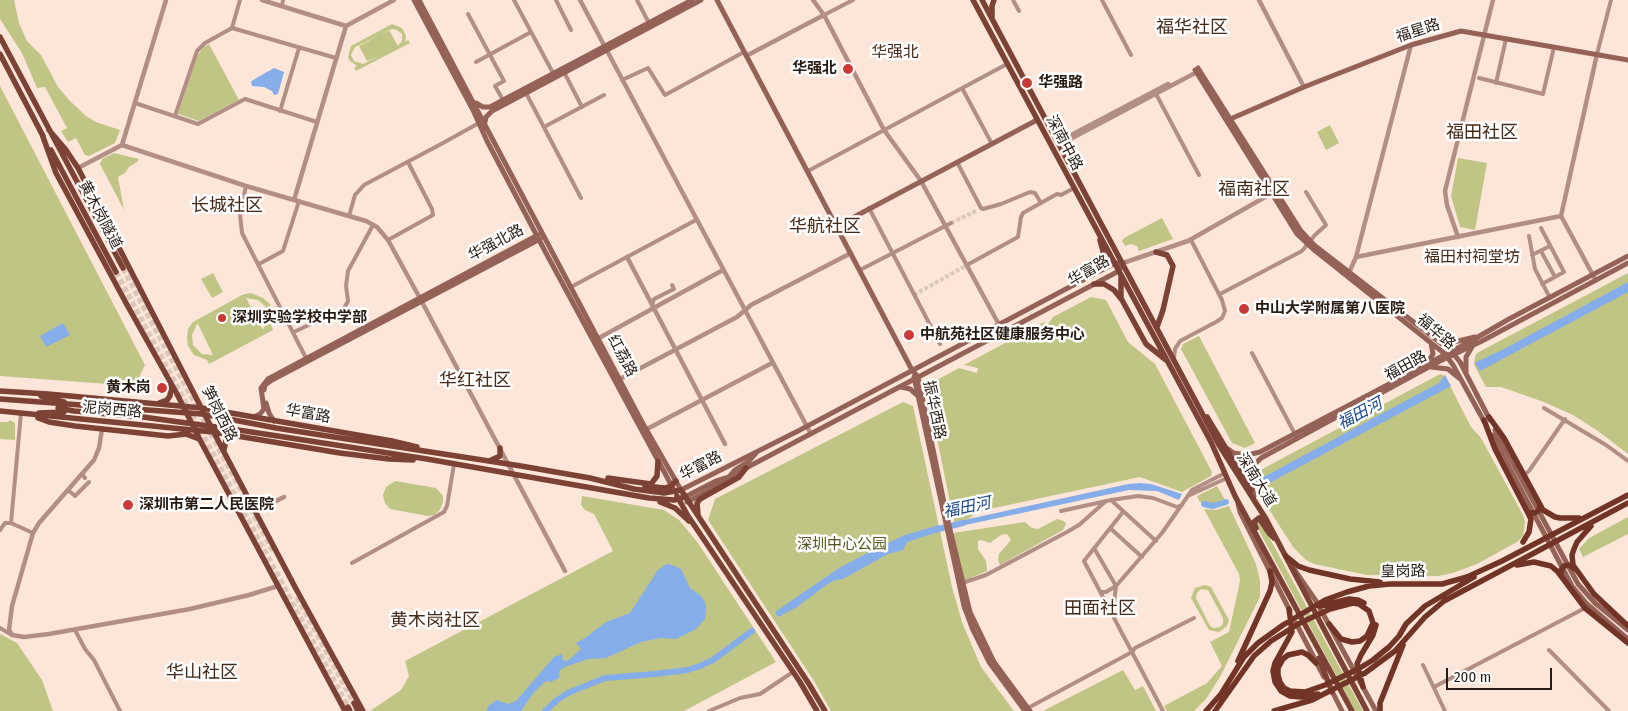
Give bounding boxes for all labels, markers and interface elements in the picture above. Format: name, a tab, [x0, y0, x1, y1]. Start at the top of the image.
street label: 福星路	[1394, 15, 1442, 47]
district label: 福华社区	[1156, 17, 1228, 39]
district label: 华强北	[871, 43, 919, 63]
place label: 华强北	[792, 60, 837, 78]
marker: 华强北	[841, 62, 855, 76]
place label: 华强路	[1038, 74, 1083, 92]
marker: 华强路	[1020, 76, 1034, 90]
street label: 深南中路	[1042, 112, 1086, 174]
district label: 福田社区	[1446, 122, 1518, 144]
street label: 黄木岗隧道	[74, 178, 126, 252]
district label: 福南社区	[1218, 179, 1290, 201]
district label: 长城社区	[191, 195, 263, 217]
district label: 华航社区	[789, 216, 861, 238]
street label: 华强北路	[465, 221, 527, 265]
district label: 福田村祠堂坊	[1424, 248, 1520, 268]
street label: 华富路	[1065, 252, 1113, 290]
place label: 中山大学附属第八医院	[1255, 300, 1405, 318]
marker: 中山大学附属第八医院	[1237, 302, 1251, 316]
place label: 深圳实验学校中学部	[232, 309, 367, 327]
street label: 福华路	[1413, 310, 1459, 354]
marker: 深圳实验学校中学部	[216, 312, 228, 324]
place label: 中航苑社区健康服务中心	[920, 326, 1085, 344]
marker: 中航苑社区健康服务中心	[902, 328, 916, 342]
street label: 红荔路	[603, 332, 641, 380]
street label: 福田路	[1382, 347, 1430, 385]
district label: 华红社区	[439, 370, 511, 392]
place label: 黄木岗	[106, 379, 151, 397]
street label: 振华西路	[919, 379, 949, 441]
marker: 黄木岗	[155, 381, 169, 395]
street label: 笋岗西路	[197, 383, 241, 445]
water label: 福田河	[1334, 394, 1386, 434]
street label: 泥岗西路	[81, 398, 143, 422]
street label: 华富路	[284, 401, 332, 427]
street label: 华富路	[677, 448, 725, 484]
street label: 深南大道	[1232, 450, 1280, 510]
water label: 福田河	[942, 494, 992, 522]
place label: 深圳市第二人民医院	[139, 496, 274, 514]
marker: 深圳市第二人民医院	[121, 498, 135, 512]
park label: 深圳中心公园	[797, 536, 887, 554]
street label: 皇岗路	[1380, 563, 1426, 581]
district label: 田面社区	[1064, 598, 1136, 620]
district label: 黄木岗社区	[390, 610, 480, 632]
scale bar	[1448, 658, 1554, 690]
district label: 华山社区	[166, 662, 238, 684]
text: 200 m	[1454, 668, 1491, 686]

